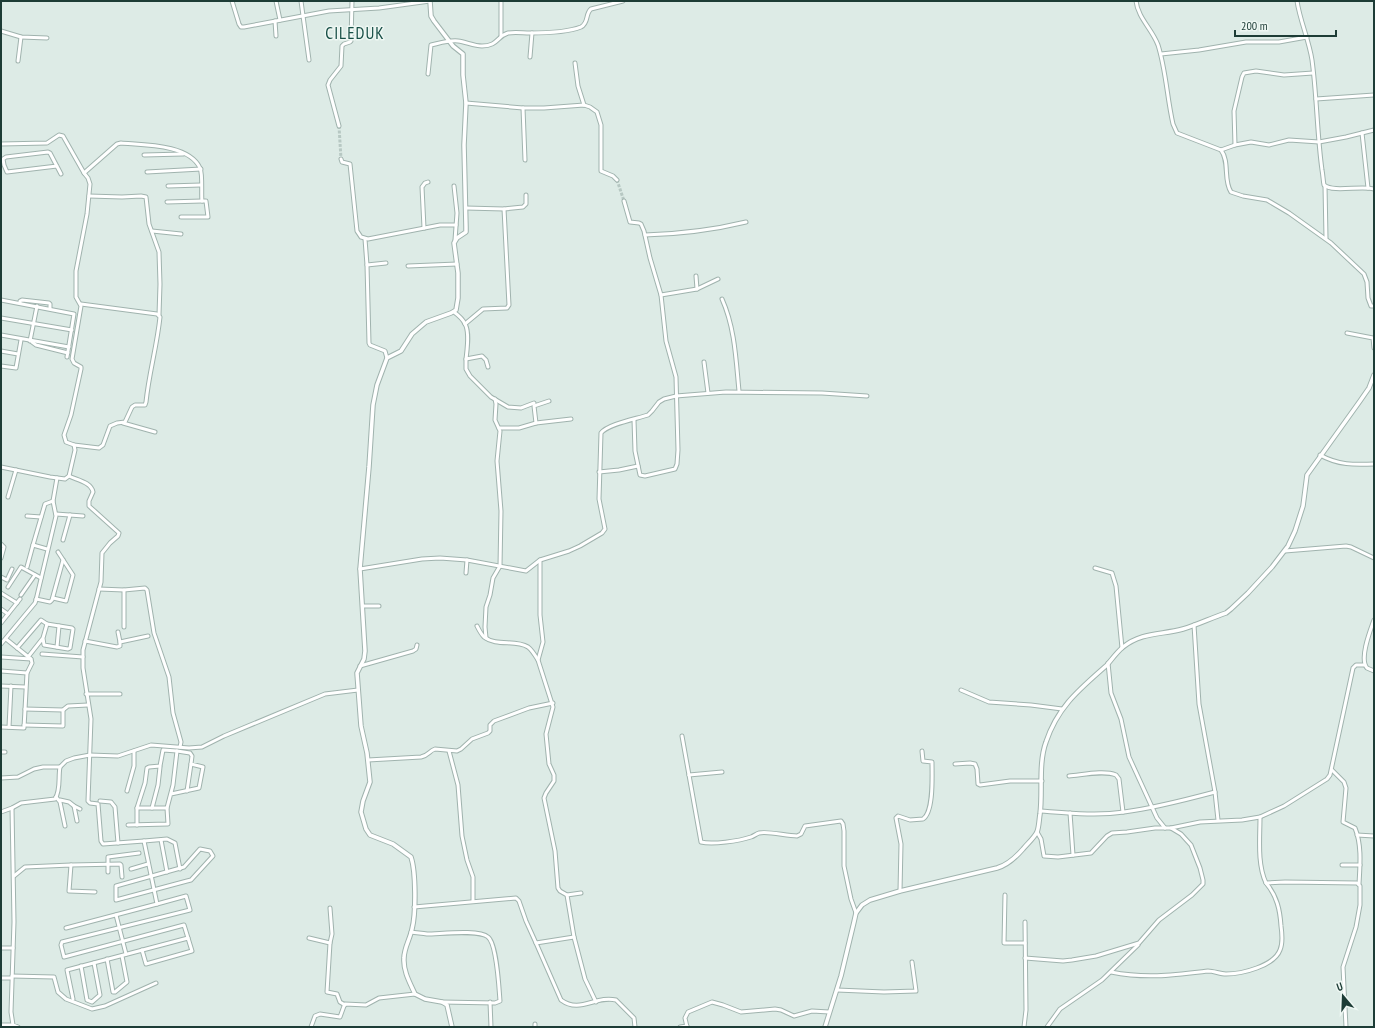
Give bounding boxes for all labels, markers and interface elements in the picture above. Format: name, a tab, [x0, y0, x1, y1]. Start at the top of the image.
scale bar	[1235, 12, 1336, 38]
text: 200 m	[1241, 18, 1268, 33]
district label: CILEDUK	[325, 22, 385, 44]
north arrow	[1323, 976, 1363, 1016]
text: U	[1335, 979, 1345, 994]

